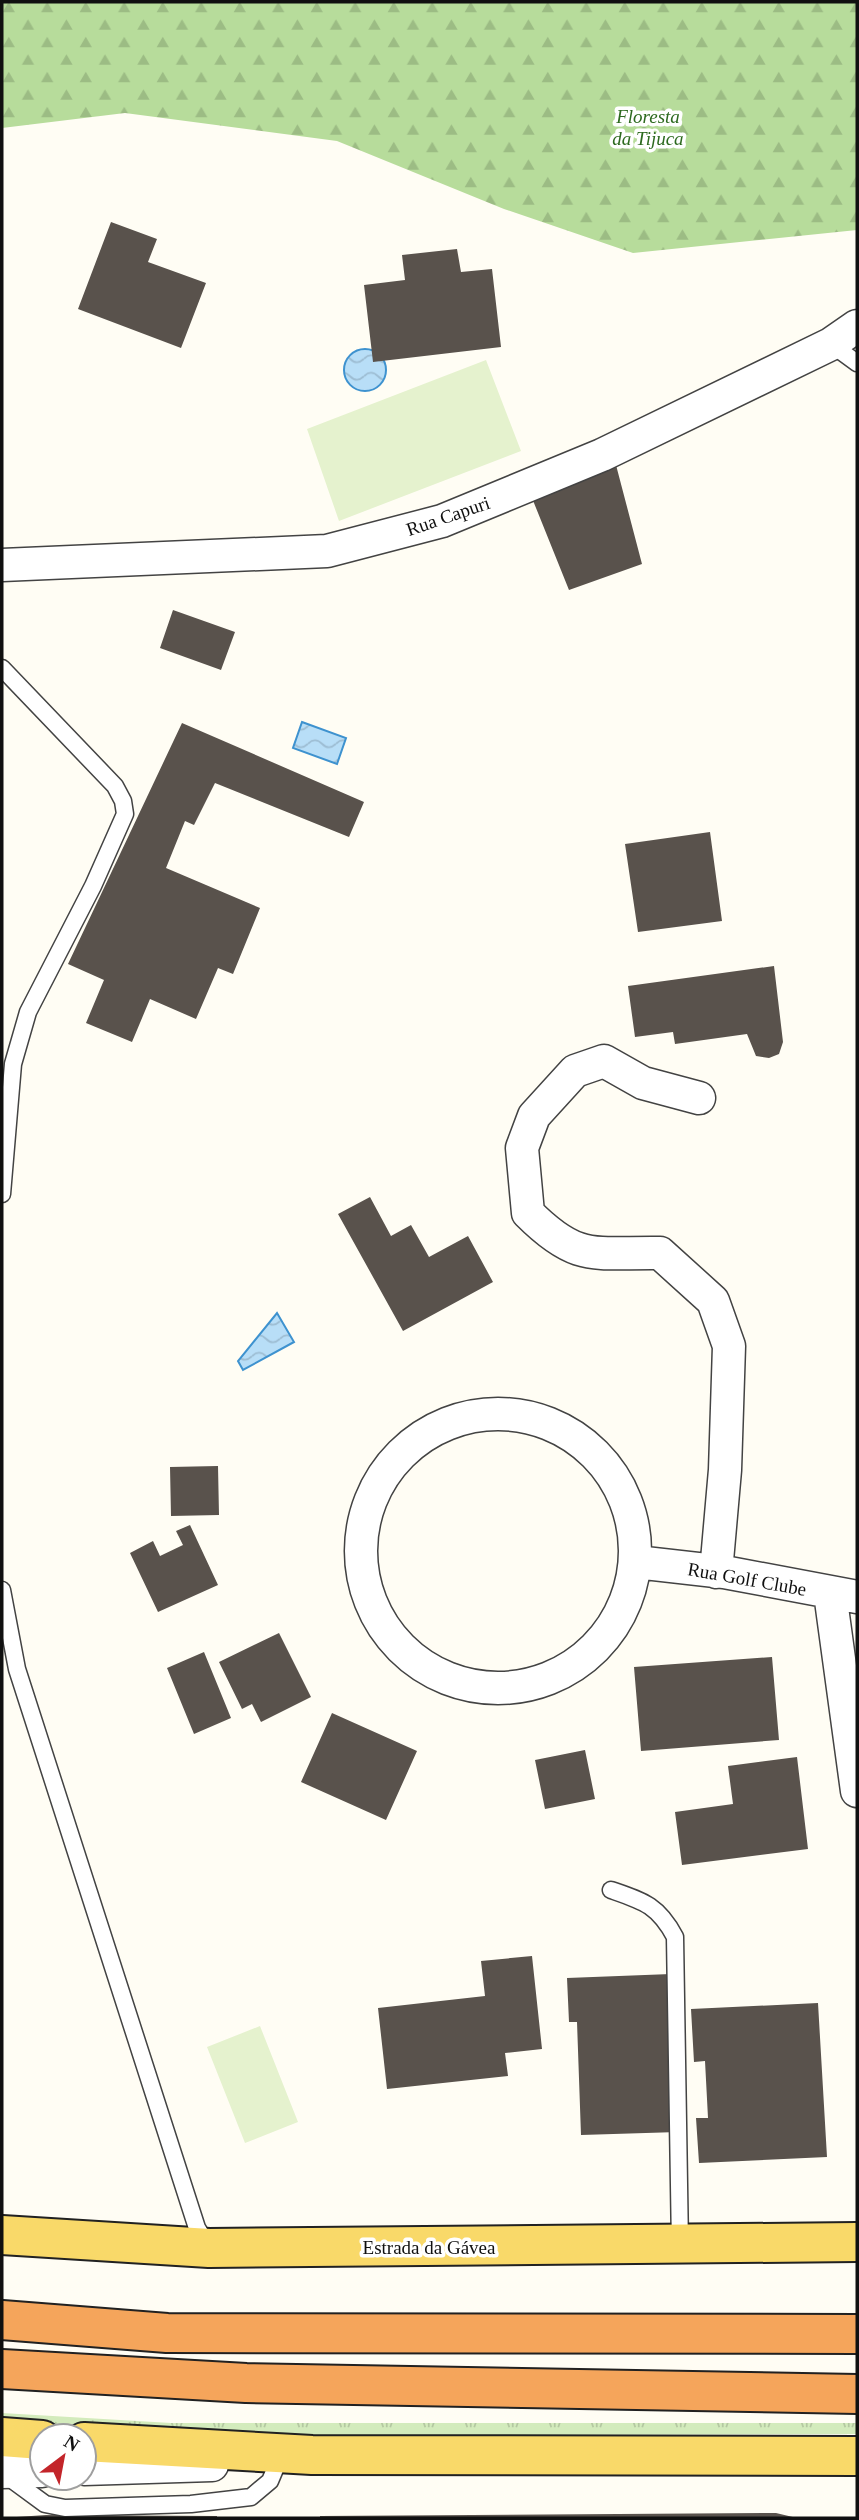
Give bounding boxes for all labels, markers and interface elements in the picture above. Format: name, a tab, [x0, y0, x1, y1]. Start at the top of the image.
park label: Floresta da Tijuca	[612, 106, 684, 149]
street label: Rua Capuri	[403, 492, 493, 540]
street label: Rua Golf Clube	[686, 1558, 808, 1600]
street label: Estrada da Gávea	[363, 2237, 496, 2258]
north arrow	[28, 2422, 98, 2492]
text: N	[60, 2430, 83, 2456]

